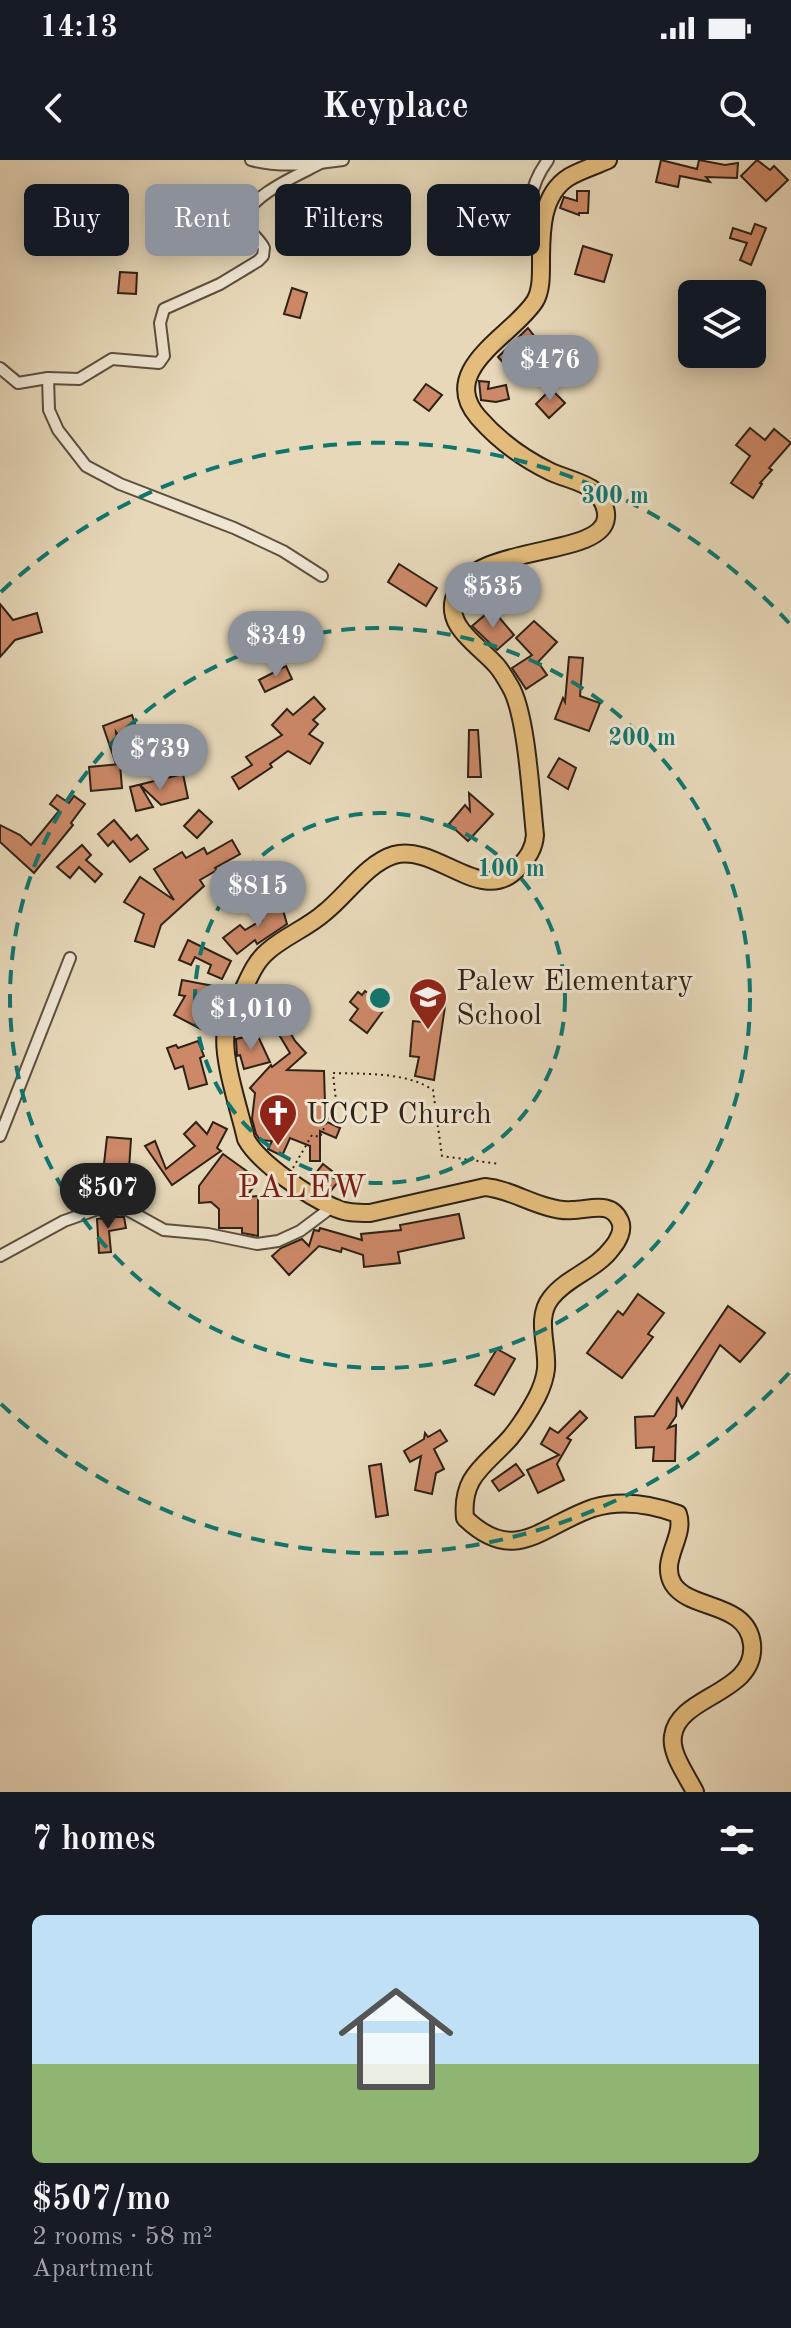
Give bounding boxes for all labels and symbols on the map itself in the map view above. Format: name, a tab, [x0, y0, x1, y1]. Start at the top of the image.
pin: $476	[503, 335, 597, 403]
text: 300 m	[581, 485, 649, 509]
pin: $535	[446, 562, 540, 630]
pin: $349	[229, 611, 323, 679]
pin: $739	[113, 724, 207, 792]
text: 200 m	[608, 727, 676, 751]
text: 100 m	[477, 858, 545, 882]
pin: $815	[211, 861, 305, 929]
place label: Palew Elementary School	[456, 967, 694, 1031]
school or university icon: Palew Elementary School	[407, 976, 449, 1031]
pin: $1,010	[186, 984, 316, 1052]
centre of rings	[366, 984, 394, 1012]
church icon: UCCP Church	[257, 1092, 299, 1147]
place label: UCCP Church	[306, 1100, 492, 1130]
pin: $507	[61, 1163, 155, 1231]
district label: PALEW	[237, 1173, 369, 1205]

